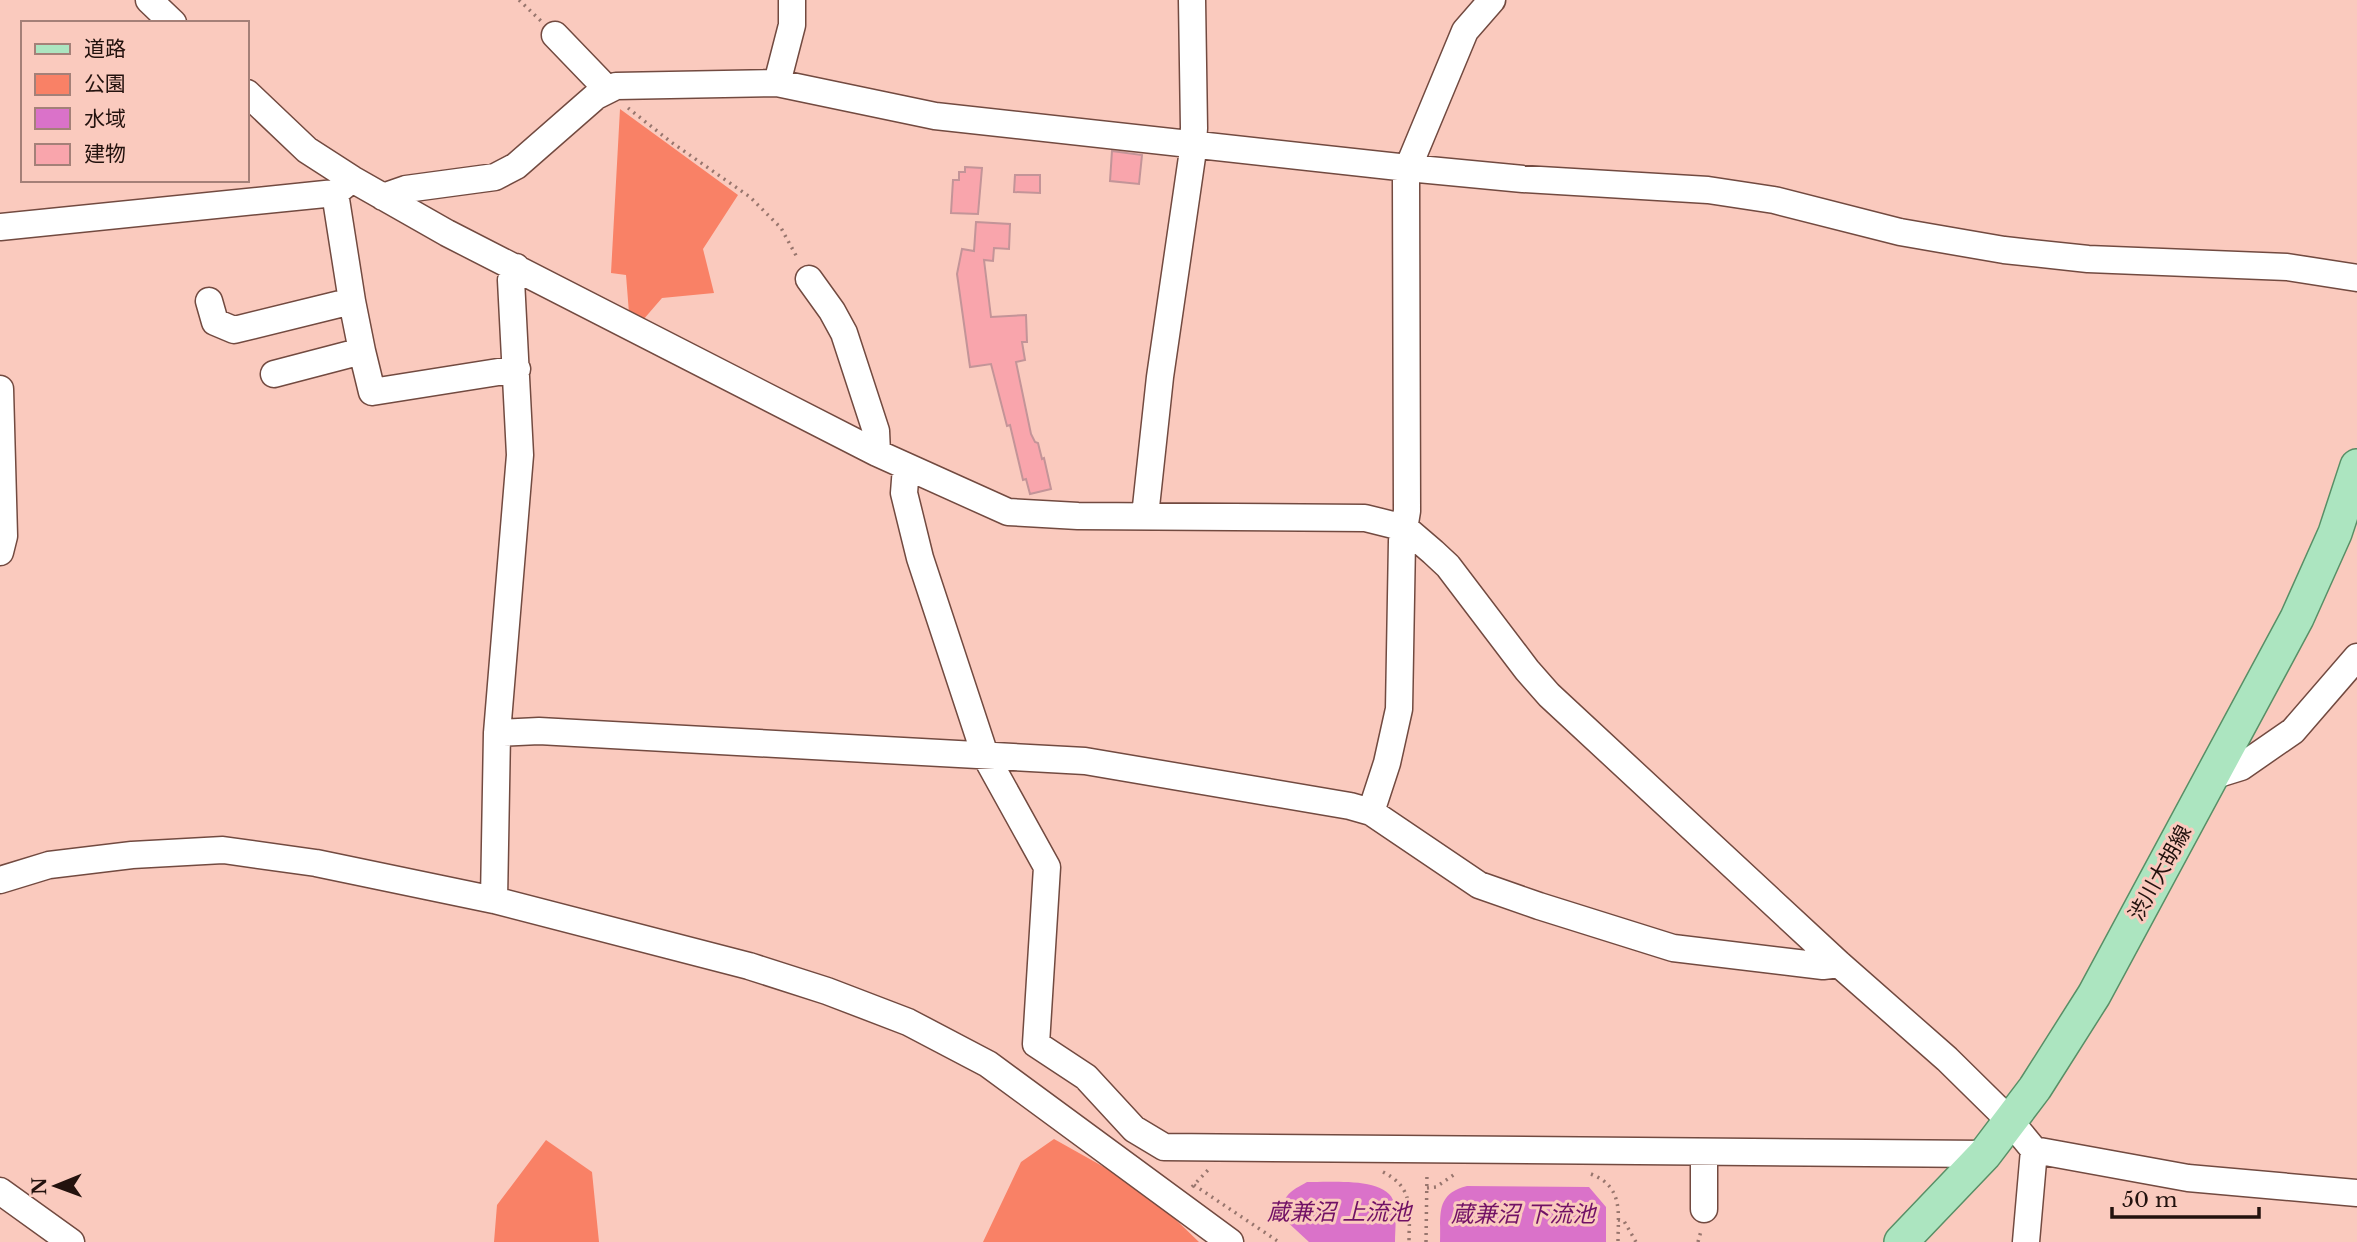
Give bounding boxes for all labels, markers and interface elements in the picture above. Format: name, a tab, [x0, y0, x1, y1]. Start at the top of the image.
legend	[21, 21, 248, 182]
text: 道路	[84, 36, 126, 62]
text: 公園	[84, 71, 126, 97]
text: 水域	[84, 106, 126, 132]
text: 建物	[84, 141, 126, 167]
street label: 渋川大胡線	[2123, 821, 2197, 925]
north arrow	[21, 1151, 91, 1221]
scale bar	[2112, 1176, 2259, 1220]
text: N	[28, 1177, 51, 1195]
text: 50 m	[2122, 1187, 2178, 1213]
water label: 蔵兼沼 上流池	[1267, 1198, 1413, 1226]
water label: 蔵兼沼 下流池	[1451, 1200, 1597, 1228]

